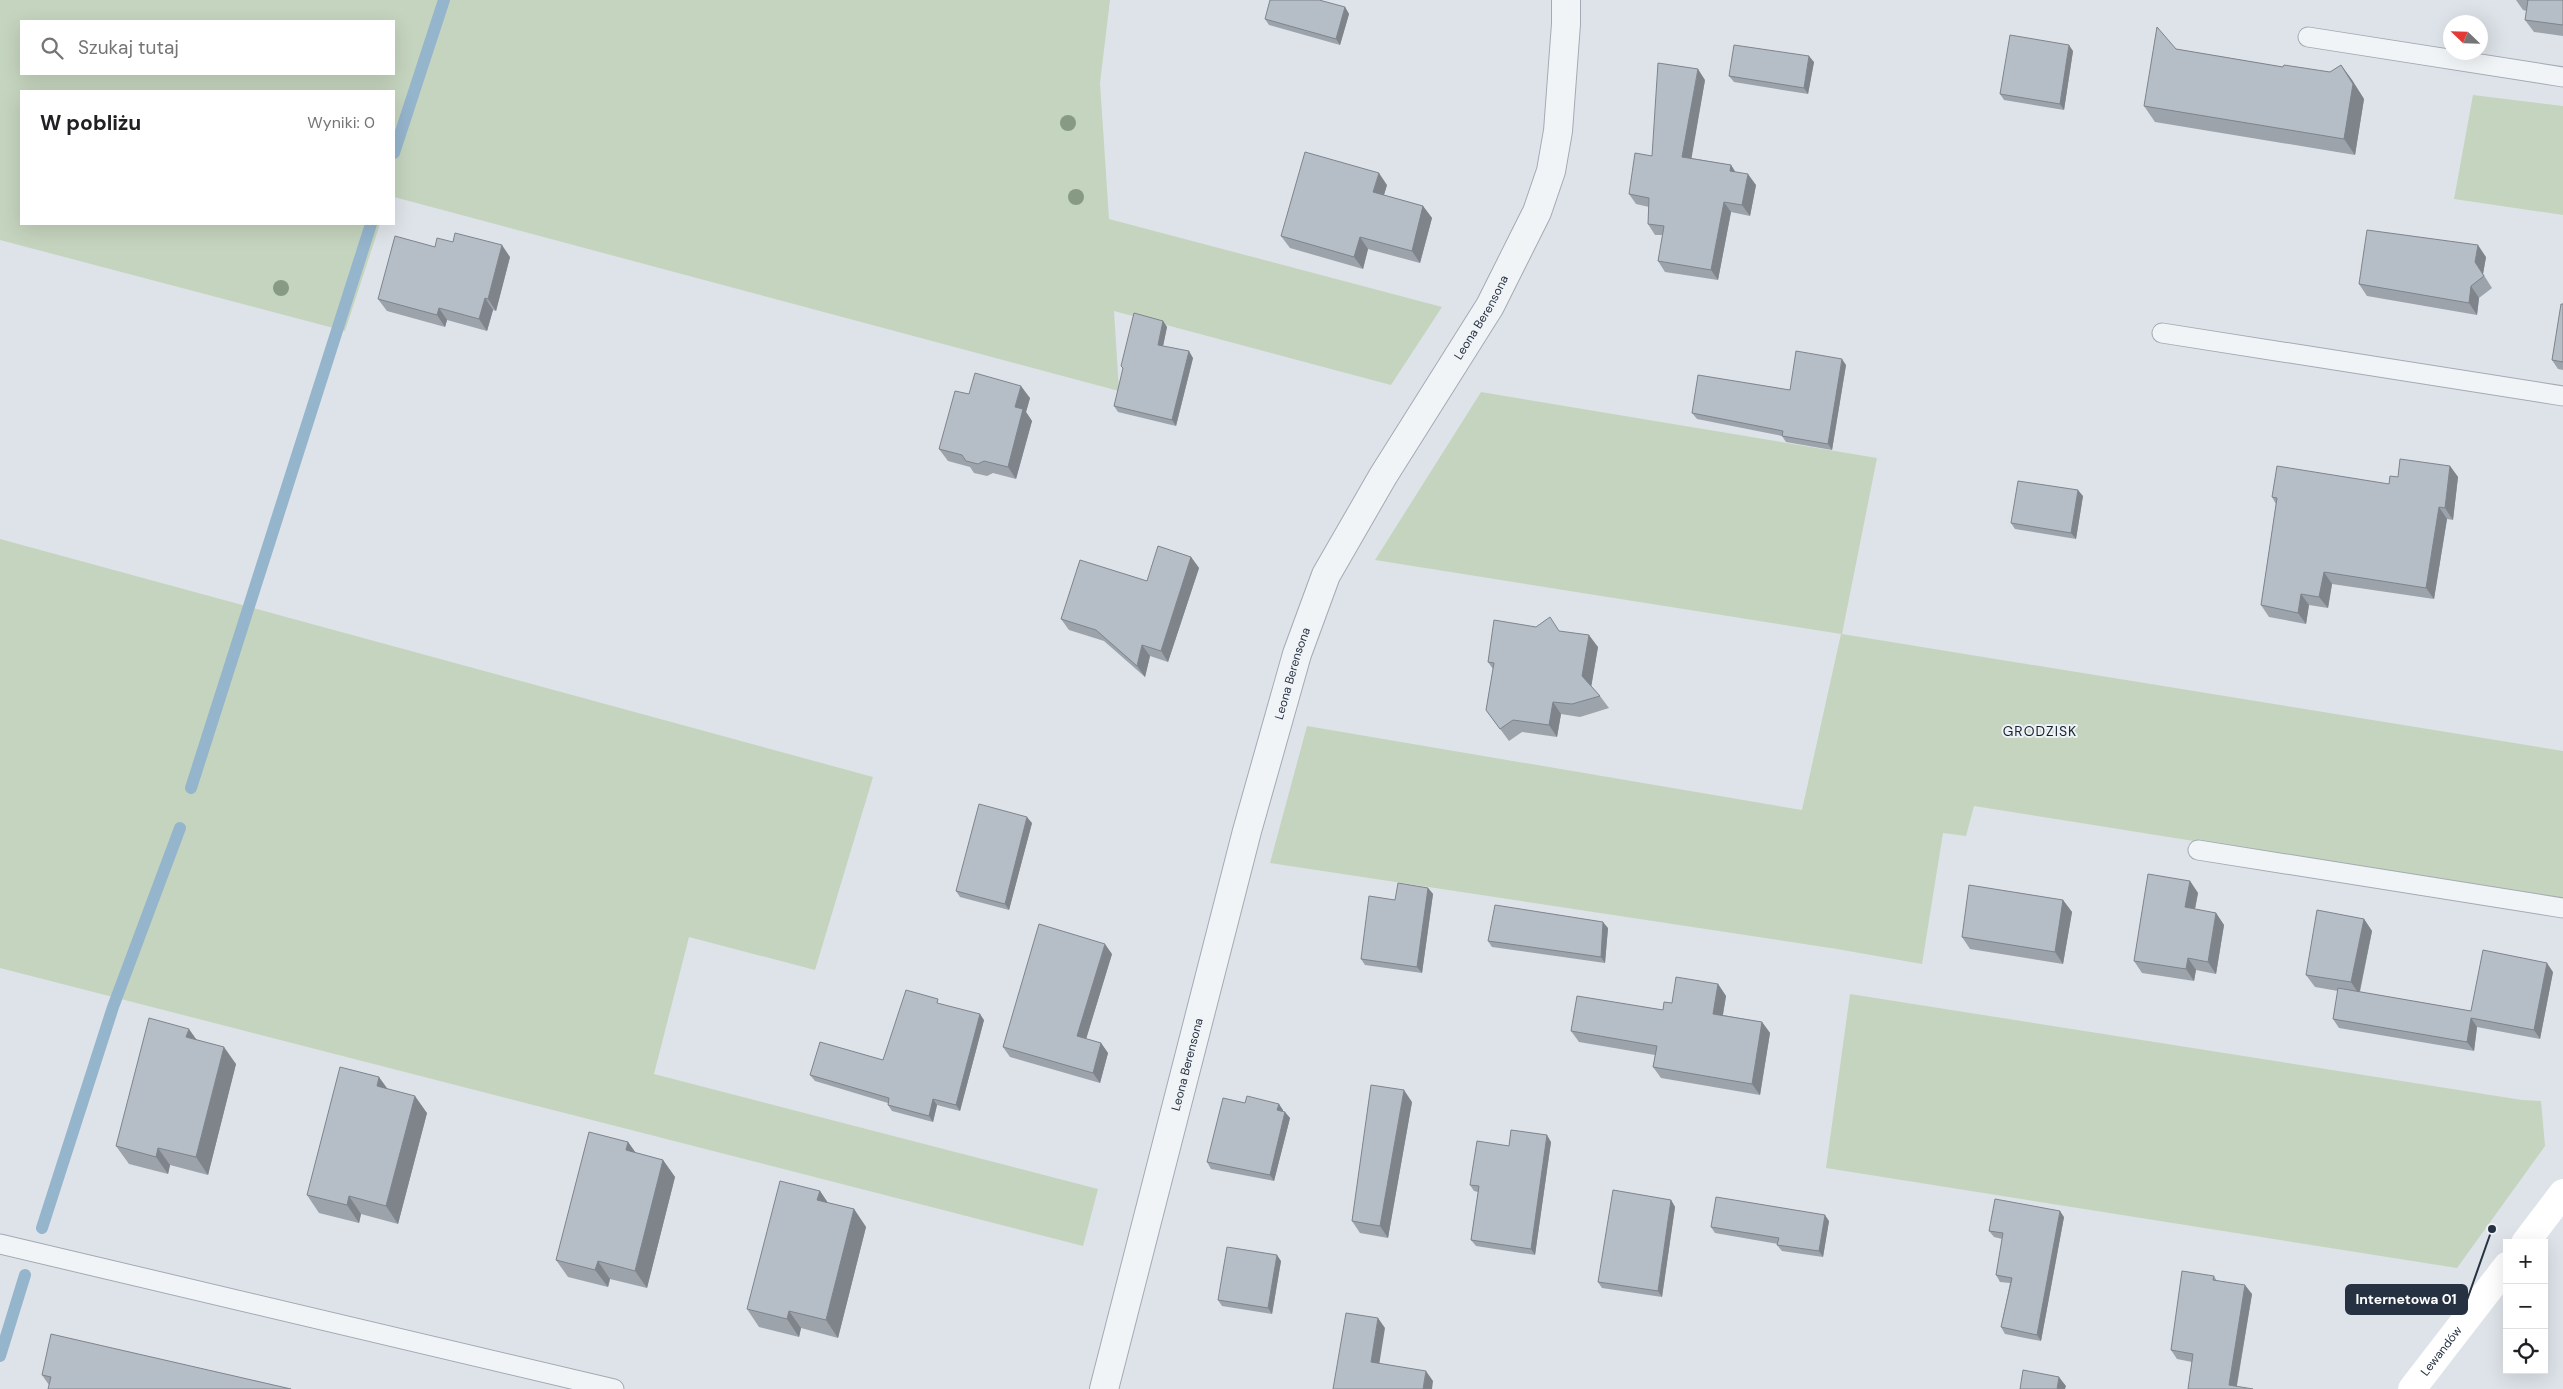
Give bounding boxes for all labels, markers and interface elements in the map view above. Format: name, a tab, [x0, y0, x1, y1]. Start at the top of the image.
north arrow	[2443, 15, 2488, 60]
search box	[20, 20, 395, 75]
icon: search	[38, 34, 66, 62]
text: Szukaj tutaj	[78, 35, 179, 60]
text: W pobliżu	[40, 109, 141, 137]
text: Wyniki: 0	[307, 112, 375, 133]
street label: Leona Berensona	[1450, 273, 1512, 363]
street label: Leona Berensona	[1271, 625, 1314, 721]
district label: GRODZISK	[2003, 722, 2077, 740]
street label: Leona Berensona	[1168, 1016, 1207, 1113]
map controls	[2503, 1239, 2548, 1374]
button: +	[2503, 1239, 2548, 1284]
button: −	[2503, 1284, 2548, 1329]
callout: Internetowa 01	[2346, 1285, 2467, 1314]
text: Internetowa 01	[2355, 1290, 2457, 1308]
street label: Lewandów	[2417, 1323, 2466, 1379]
button: locate	[2503, 1329, 2548, 1374]

